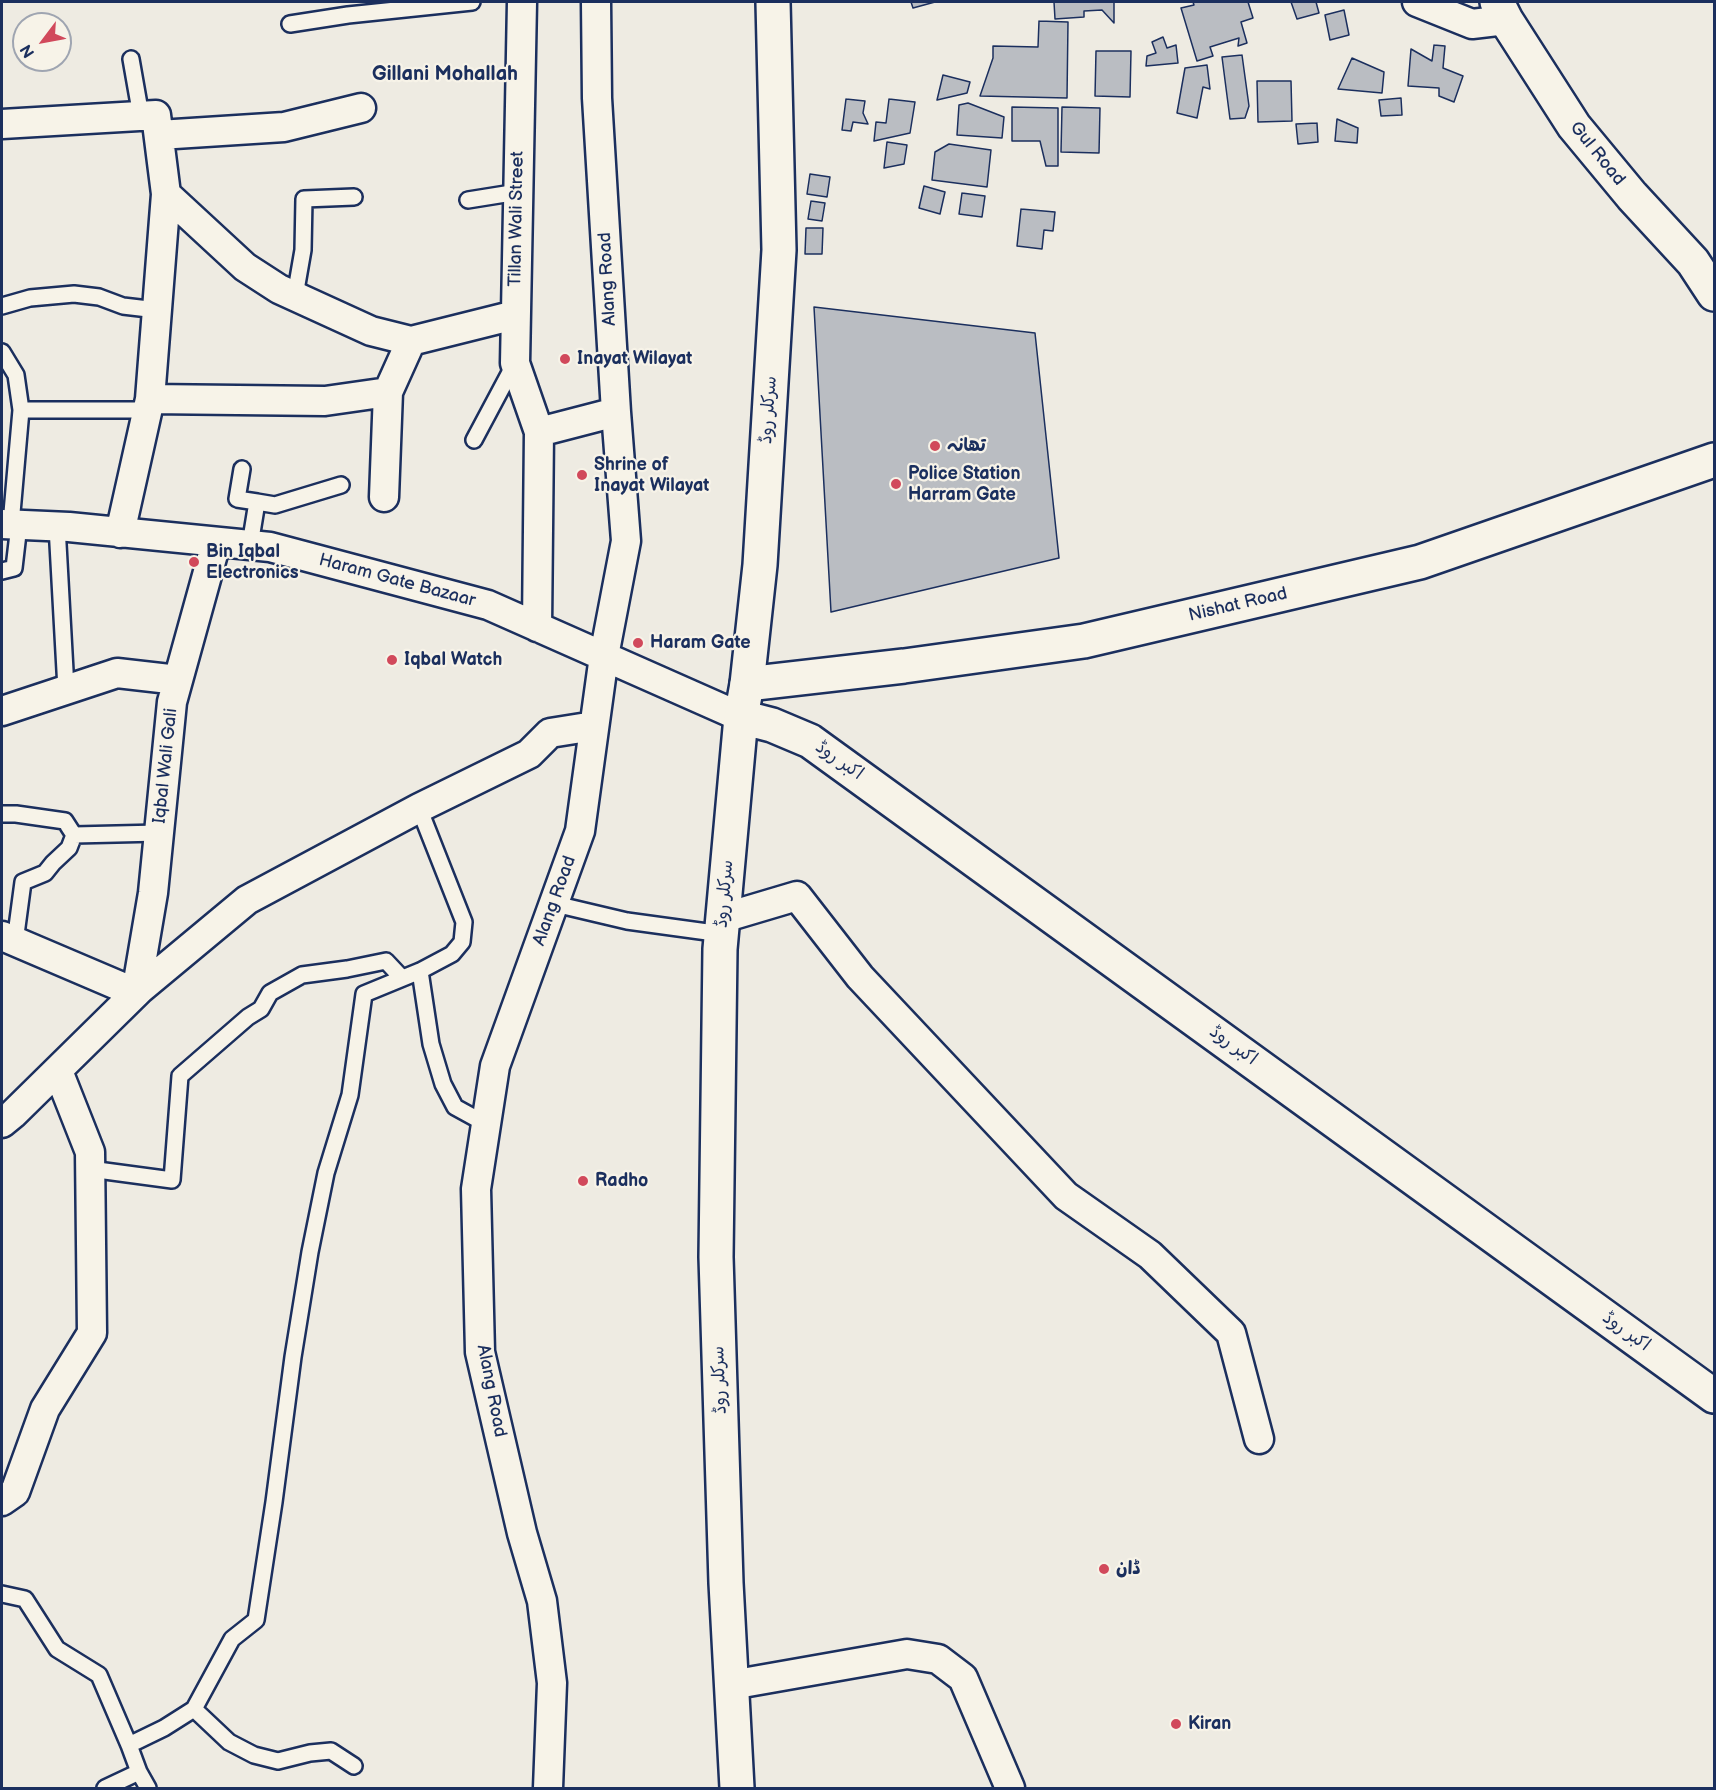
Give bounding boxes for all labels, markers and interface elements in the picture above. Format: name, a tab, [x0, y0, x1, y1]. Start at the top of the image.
north arrow	[12, 12, 72, 72]
text: N	[17, 41, 39, 61]
district label: Gillani Mohallah	[372, 63, 518, 87]
street label: Gul Road	[1565, 118, 1629, 190]
street label: Tillan Wali Street	[505, 151, 529, 287]
street label: Alang Road	[595, 232, 621, 326]
place label: Inayat Wilayat	[577, 348, 692, 370]
marker: Inayat Wilayat	[558, 352, 572, 366]
street label: سرکلر روڈ	[756, 375, 782, 445]
place label: تھانہ	[947, 435, 986, 457]
marker: تھانہ	[928, 439, 942, 453]
place label: Shrine of Inayat Wilayat	[594, 454, 709, 496]
place label: Police Station Harram Gate	[908, 463, 1020, 506]
marker: Shrine of Inayat Wilayat	[575, 468, 589, 482]
marker: Police Station Harram Gate	[889, 477, 903, 491]
place label: Bin Iqbal Electronics	[206, 541, 299, 584]
street label: Haram Gate Bazaar	[316, 550, 478, 612]
marker: Bin Iqbal Electronics	[187, 555, 201, 569]
street label: Nishat Road	[1187, 583, 1289, 627]
place label: Haram Gate	[650, 632, 751, 654]
marker: Haram Gate	[631, 636, 645, 650]
place label: Iqbal Watch	[404, 649, 502, 671]
marker: Iqbal Watch	[385, 653, 399, 667]
street label: Iqbal Wali Gali	[149, 707, 183, 825]
street label: اکبر روڈ	[811, 737, 867, 785]
street label: Alang Road	[529, 853, 581, 949]
street label: سرکلر روڈ	[711, 859, 739, 929]
street label: اکبر روڈ	[1205, 1021, 1261, 1071]
place label: Radho	[595, 1170, 648, 1192]
marker: Radho	[576, 1174, 590, 1188]
street label: اکبر روڈ	[1598, 1307, 1654, 1357]
street label: Alang Road	[471, 1343, 511, 1439]
street label: سرکلر روڈ	[708, 1346, 732, 1414]
place label: ڈان	[1116, 1558, 1141, 1580]
marker: ڈان	[1097, 1562, 1111, 1576]
place label: Kiran	[1188, 1713, 1231, 1735]
marker: Kiran	[1169, 1717, 1183, 1731]

